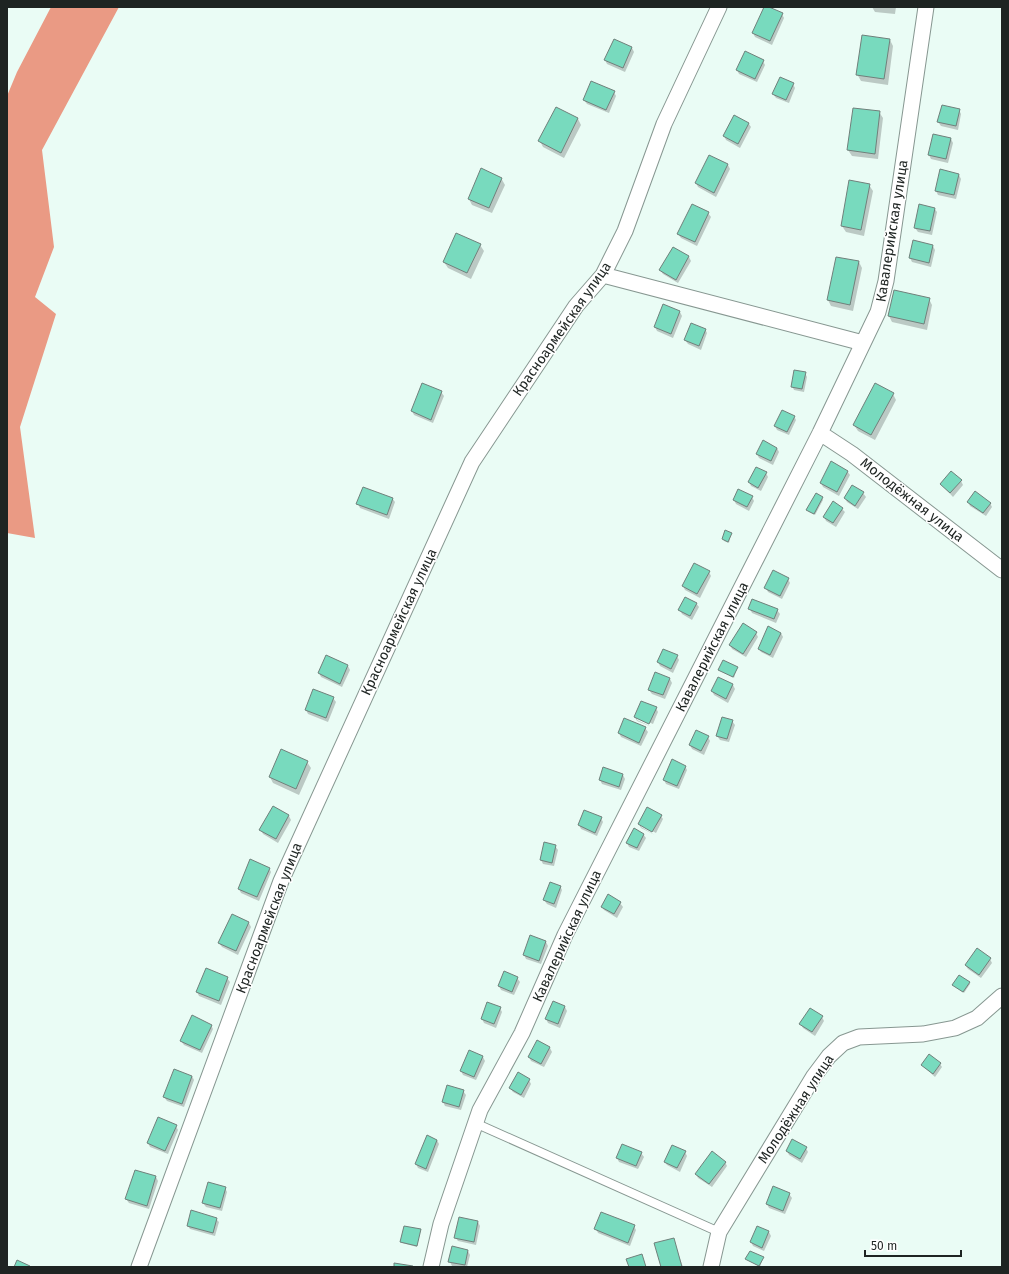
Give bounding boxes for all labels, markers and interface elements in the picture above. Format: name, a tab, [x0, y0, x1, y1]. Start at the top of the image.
street label: Кавалерийская улица	[872, 159, 912, 303]
street label: Красноармейская улица	[509, 259, 615, 399]
street label: Молодёжная улица	[857, 454, 967, 546]
street label: Красноармейская улица	[357, 546, 441, 698]
street label: Кавалерийская улица	[672, 579, 752, 715]
street label: Красноармейская улица	[232, 840, 306, 996]
street label: Кавалерийская улица	[529, 867, 605, 1005]
street label: Молодёжная улица	[754, 1051, 838, 1167]
scale bar	[865, 1232, 961, 1258]
text: 50 m	[871, 1239, 897, 1253]

